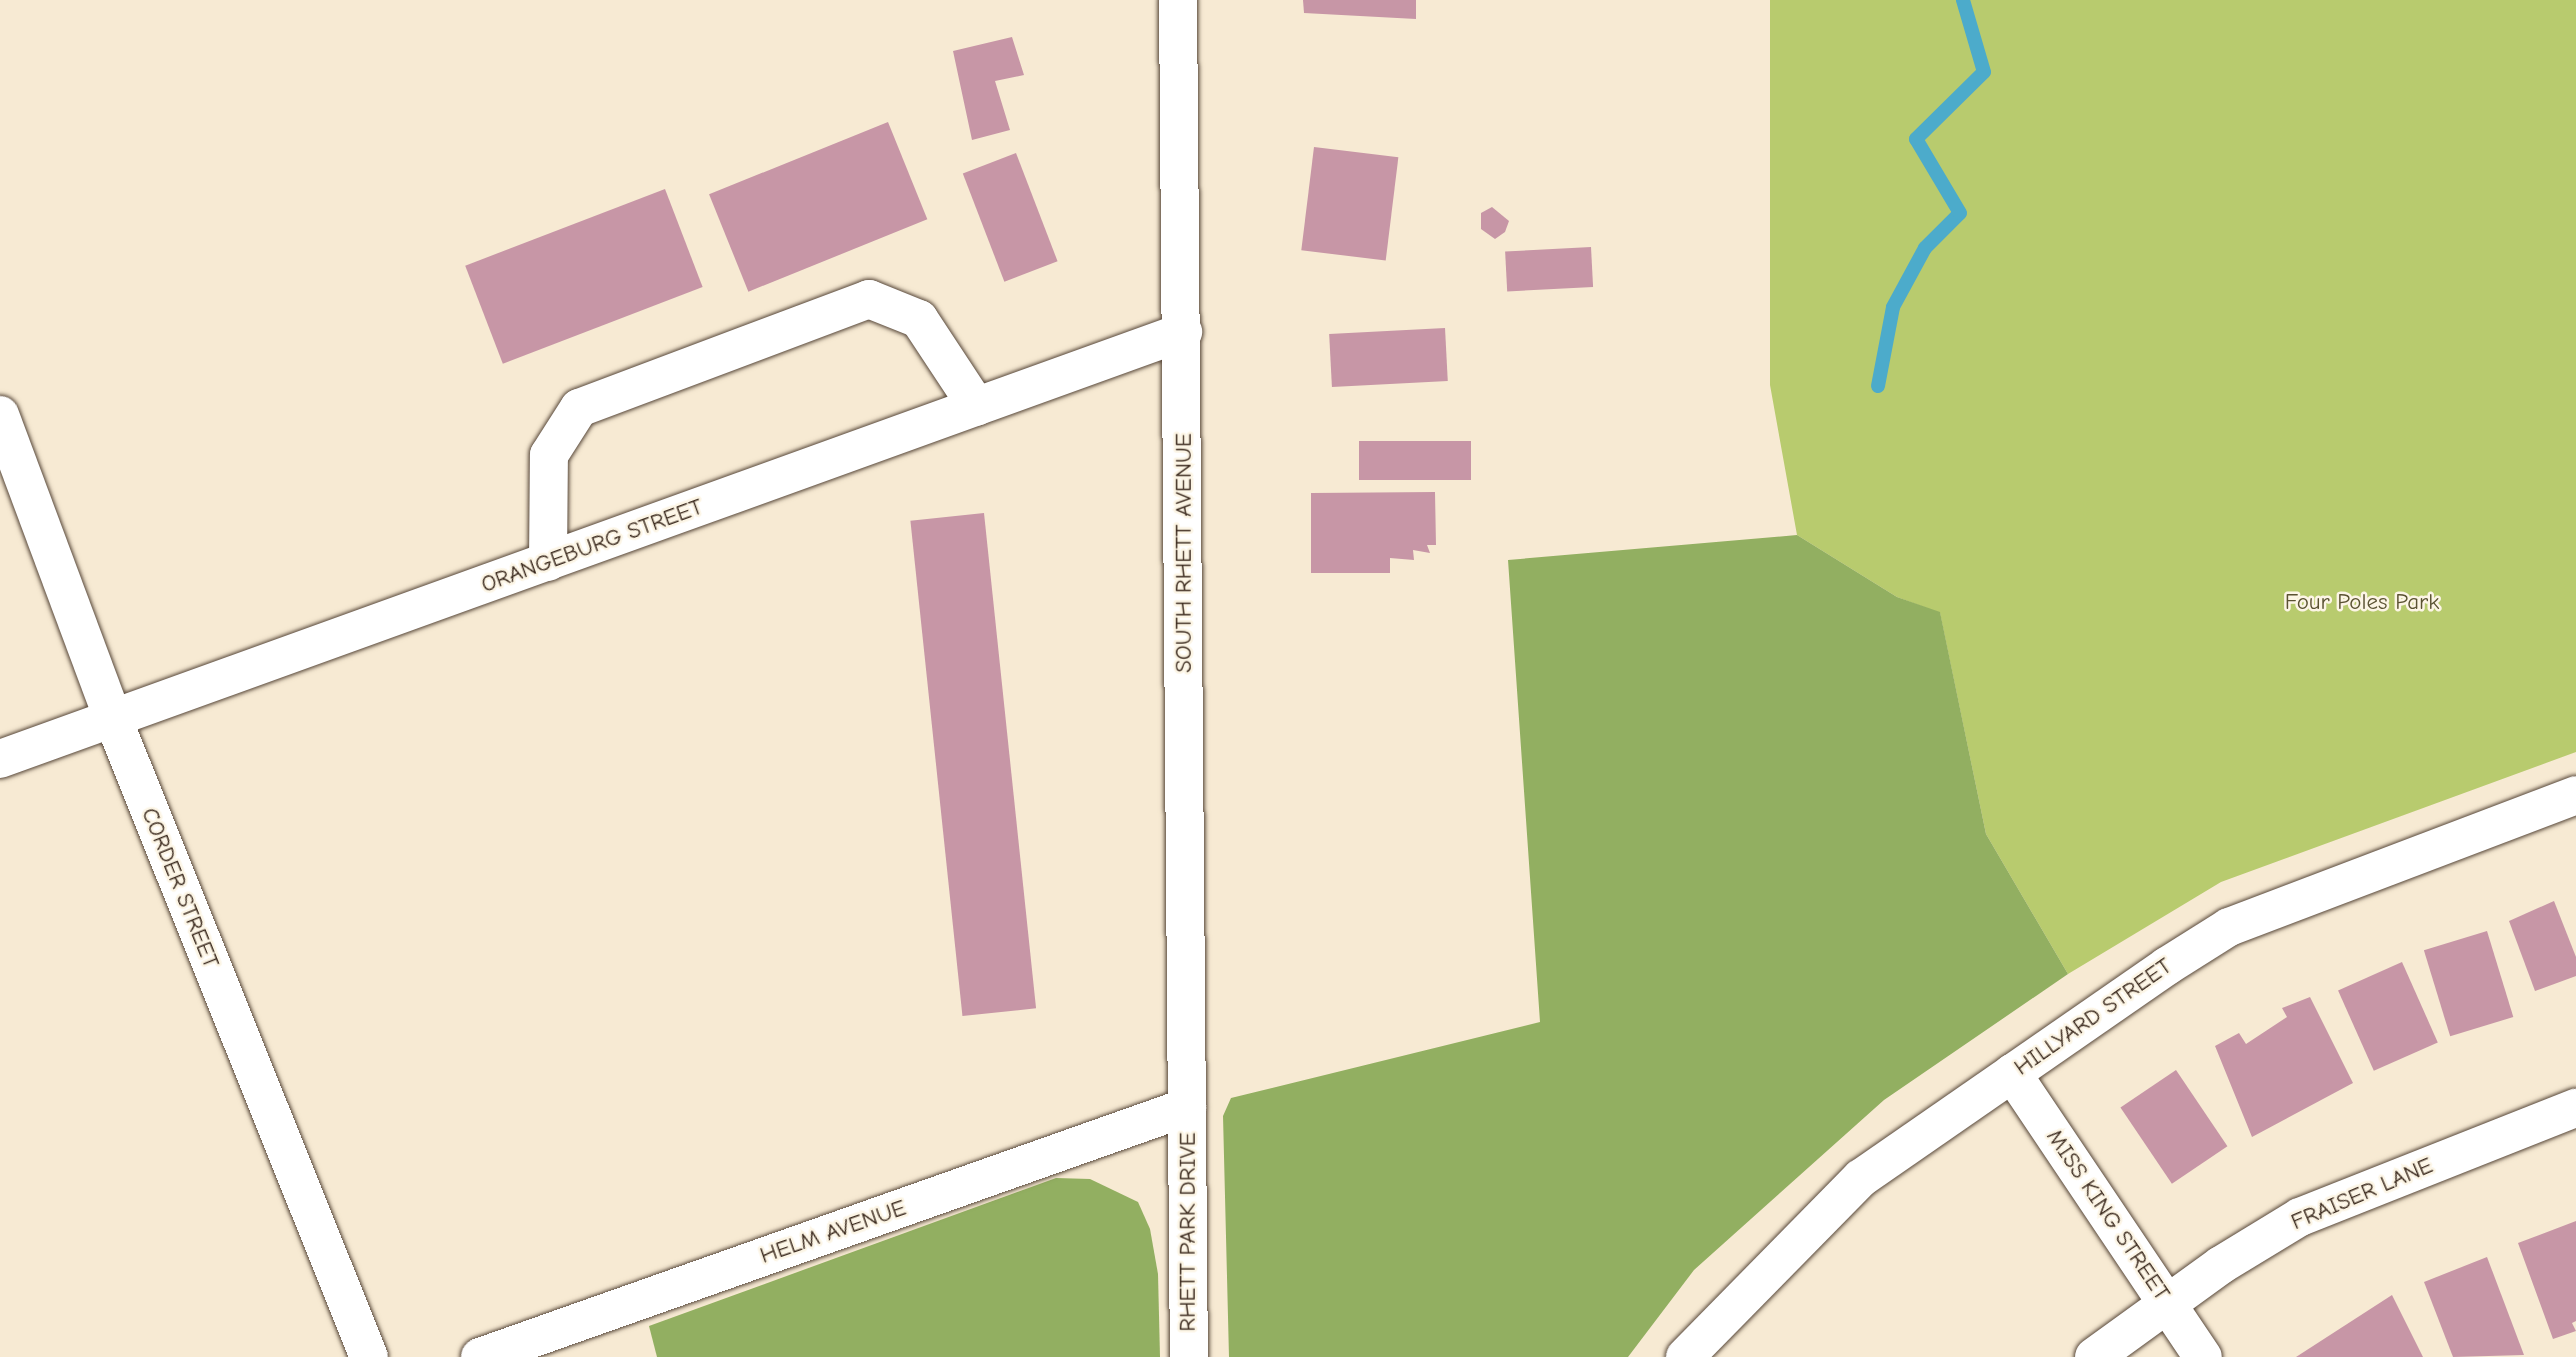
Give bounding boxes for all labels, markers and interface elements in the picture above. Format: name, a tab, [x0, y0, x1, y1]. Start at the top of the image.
street label: SOUTH RHETT AVENUE	[1170, 433, 1198, 673]
street label: ORANGEBURG STREET	[478, 493, 706, 599]
park label: Four Poles Park	[2285, 588, 2439, 616]
street label: CORDER STREET	[135, 804, 225, 972]
street label: HILLYARD STREET	[2009, 952, 2177, 1082]
street label: MISS KING STREET	[2040, 1124, 2176, 1306]
street label: RHETT PARK DRIVE	[1174, 1132, 1202, 1332]
street label: FRAISER LANE	[2287, 1152, 2437, 1236]
street label: HELM AVENUE	[756, 1194, 910, 1270]

